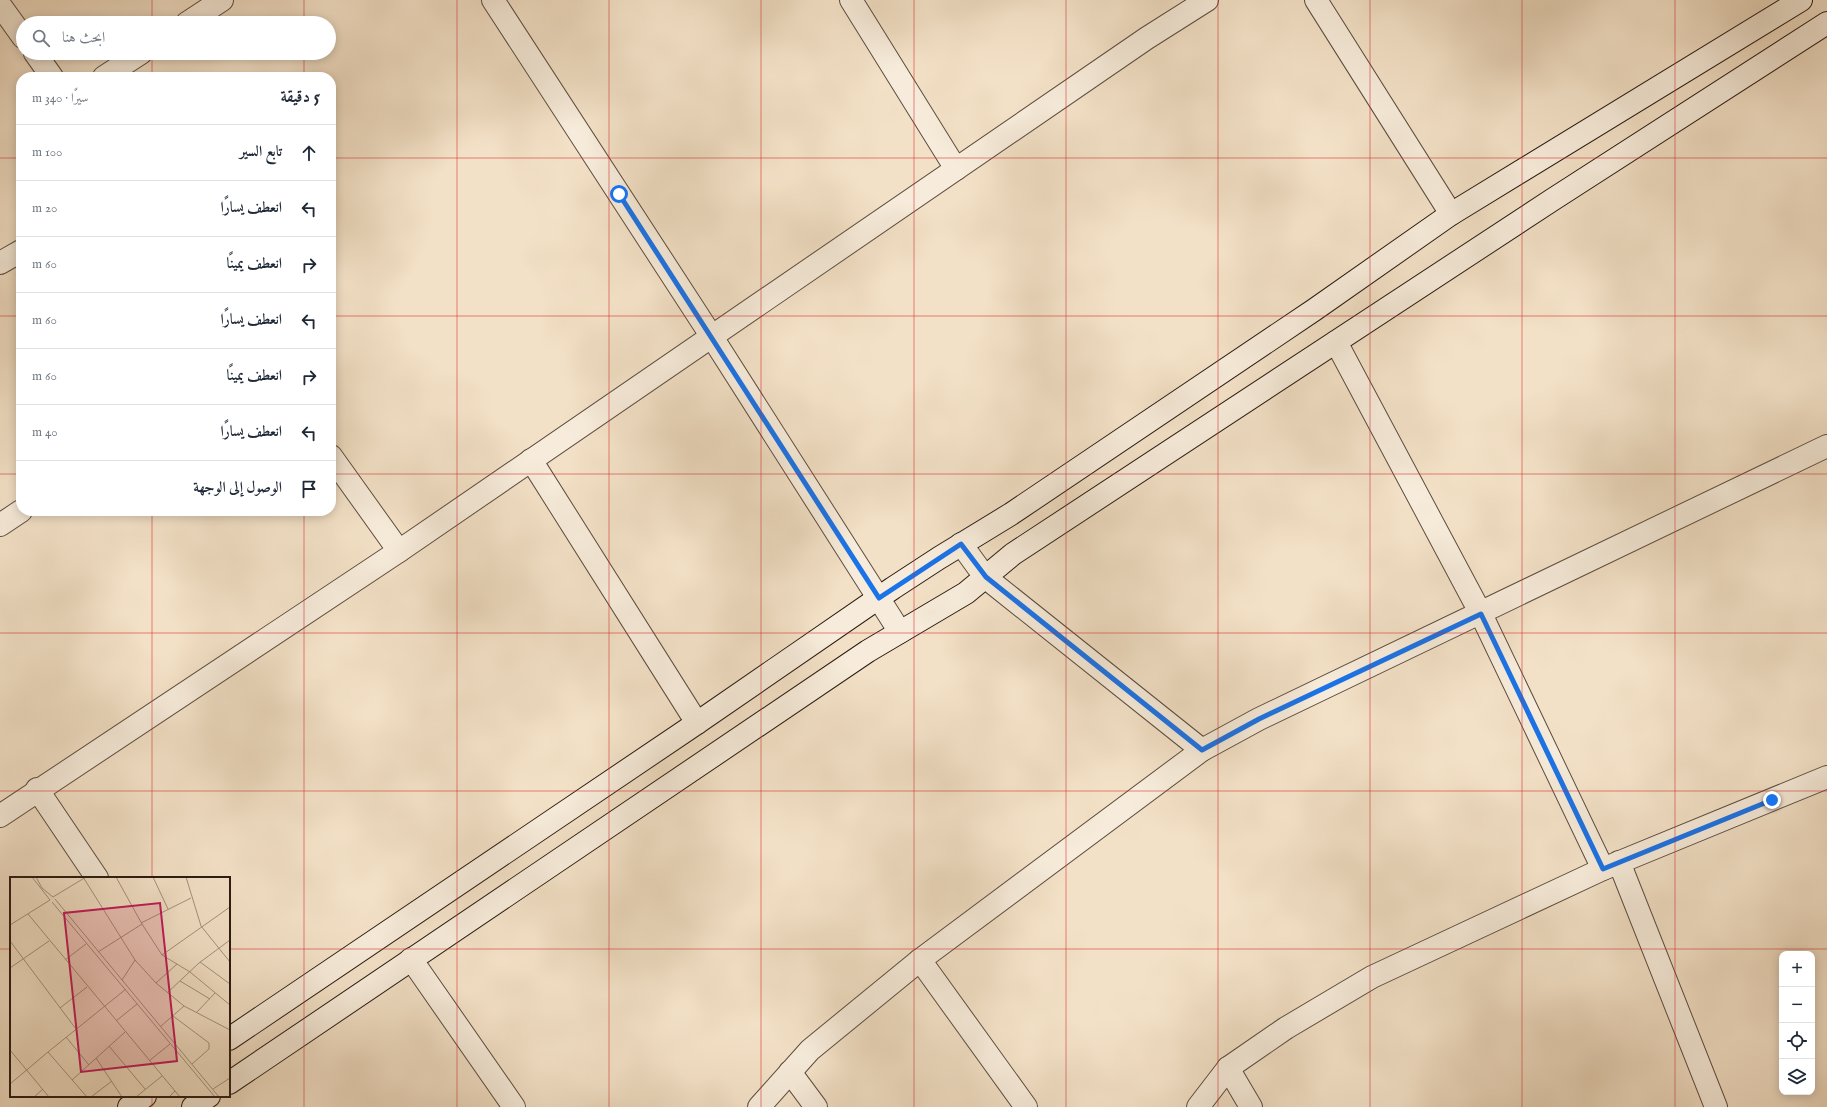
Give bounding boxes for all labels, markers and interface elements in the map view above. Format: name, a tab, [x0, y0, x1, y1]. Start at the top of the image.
search box	[16, 16, 336, 60]
icon: search	[30, 27, 52, 49]
text: ابحث هنا	[62, 28, 105, 47]
text: 5 دقيقة	[280, 87, 320, 108]
text: سيرًا · 340 m	[32, 90, 88, 107]
text: تابع السير	[240, 142, 282, 161]
icon: ahead	[298, 142, 320, 164]
text: 100 m	[32, 144, 62, 161]
route start	[610, 185, 628, 203]
text: انعطف يسارًا	[220, 198, 282, 217]
icon: left	[298, 198, 320, 220]
text: 20 m	[32, 200, 57, 217]
text: انعطف يمينًا	[226, 254, 282, 273]
icon: right	[298, 254, 320, 276]
text: 60 m	[32, 256, 57, 273]
text: انعطف يسارًا	[220, 310, 282, 329]
icon: left	[298, 310, 320, 332]
text: 60 m	[32, 312, 57, 329]
text: انعطف يمينًا	[226, 366, 282, 385]
icon: right	[298, 366, 320, 388]
text: 60 m	[32, 368, 57, 385]
text: انعطف يسارًا	[220, 422, 282, 441]
icon: left	[298, 422, 320, 444]
text: 40 m	[32, 424, 58, 441]
text: الوصول إلى الوجهة	[193, 478, 282, 497]
icon: arrive	[298, 478, 320, 500]
route end	[1763, 791, 1781, 809]
inset map	[10, 877, 230, 1097]
map controls	[1779, 951, 1815, 1095]
button: +	[1779, 951, 1815, 987]
button: −	[1779, 987, 1815, 1023]
button: locate	[1779, 1023, 1815, 1059]
button: layers	[1779, 1059, 1815, 1095]

